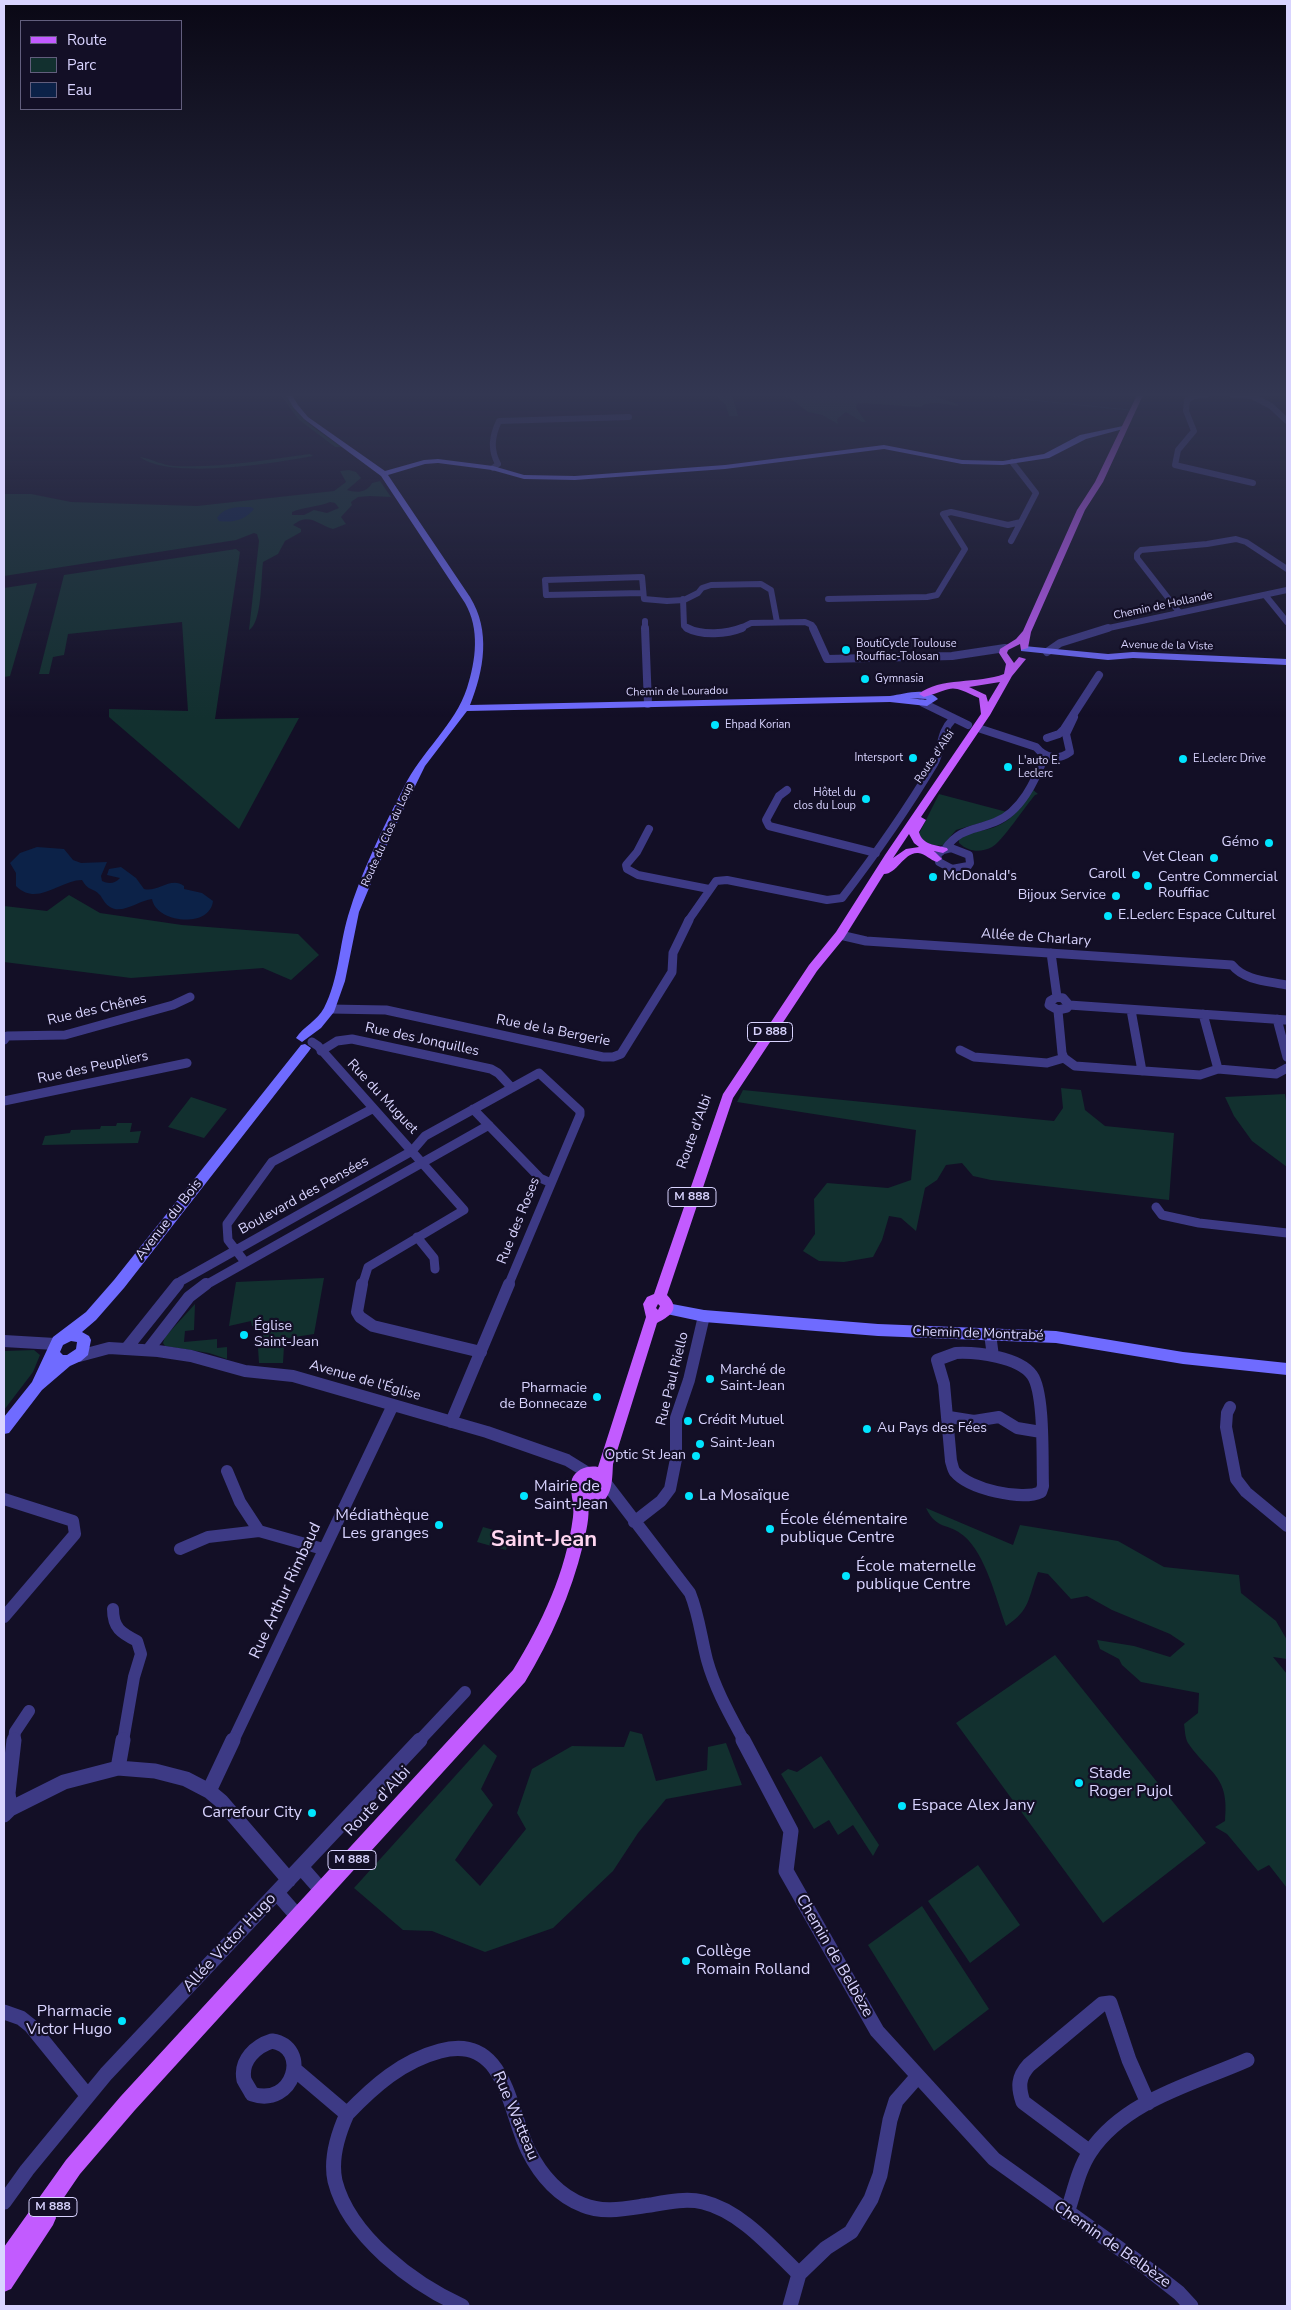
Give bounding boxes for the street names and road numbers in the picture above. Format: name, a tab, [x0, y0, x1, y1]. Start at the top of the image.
street label: Chemin de Hollande	[1112, 589, 1214, 623]
street label: Avenue de la Viste	[1121, 639, 1213, 653]
street label: Chemin de Louradou	[626, 685, 728, 699]
street label: Route d'Albi	[912, 728, 958, 786]
street label: Route du Clos du Loup	[359, 781, 417, 889]
street label: Allée de Charlary	[980, 926, 1092, 950]
street label: Rue des Chênes	[46, 990, 148, 1030]
street label: Rue de la Bergerie	[495, 1012, 611, 1050]
street label: Rue des Jonquilles	[363, 1020, 481, 1060]
road number: D 888	[748, 1022, 792, 1042]
street label: Rue des Peupliers	[36, 1048, 150, 1088]
street label: Rue du Muguet	[343, 1056, 421, 1138]
street label: Route d'Albi	[674, 1093, 716, 1171]
street label: Boulevard des Pensées	[236, 1153, 372, 1239]
street label: Rue des Roses	[494, 1175, 544, 1267]
street label: Avenue du Bois	[132, 1176, 206, 1264]
road number: M 888	[668, 1188, 716, 1206]
street label: Chemin de Montrabé	[912, 1323, 1044, 1345]
street label: Rue Paul Riello	[653, 1330, 693, 1428]
street label: Avenue de l'Église	[307, 1357, 423, 1405]
street label: Rue Arthur Rimbaud	[246, 1520, 326, 1662]
street label: Route d'Albi	[341, 1763, 415, 1841]
road number: M 888	[328, 1850, 376, 1870]
street label: Allée Victor Hugo	[179, 1890, 281, 1996]
street label: Chemin de Belbèze	[791, 1891, 877, 2021]
street label: Rue Watteau	[488, 2069, 542, 2163]
street label: Chemin de Belbèze	[1050, 2197, 1174, 2293]
road number: M 888	[29, 2198, 77, 2216]

